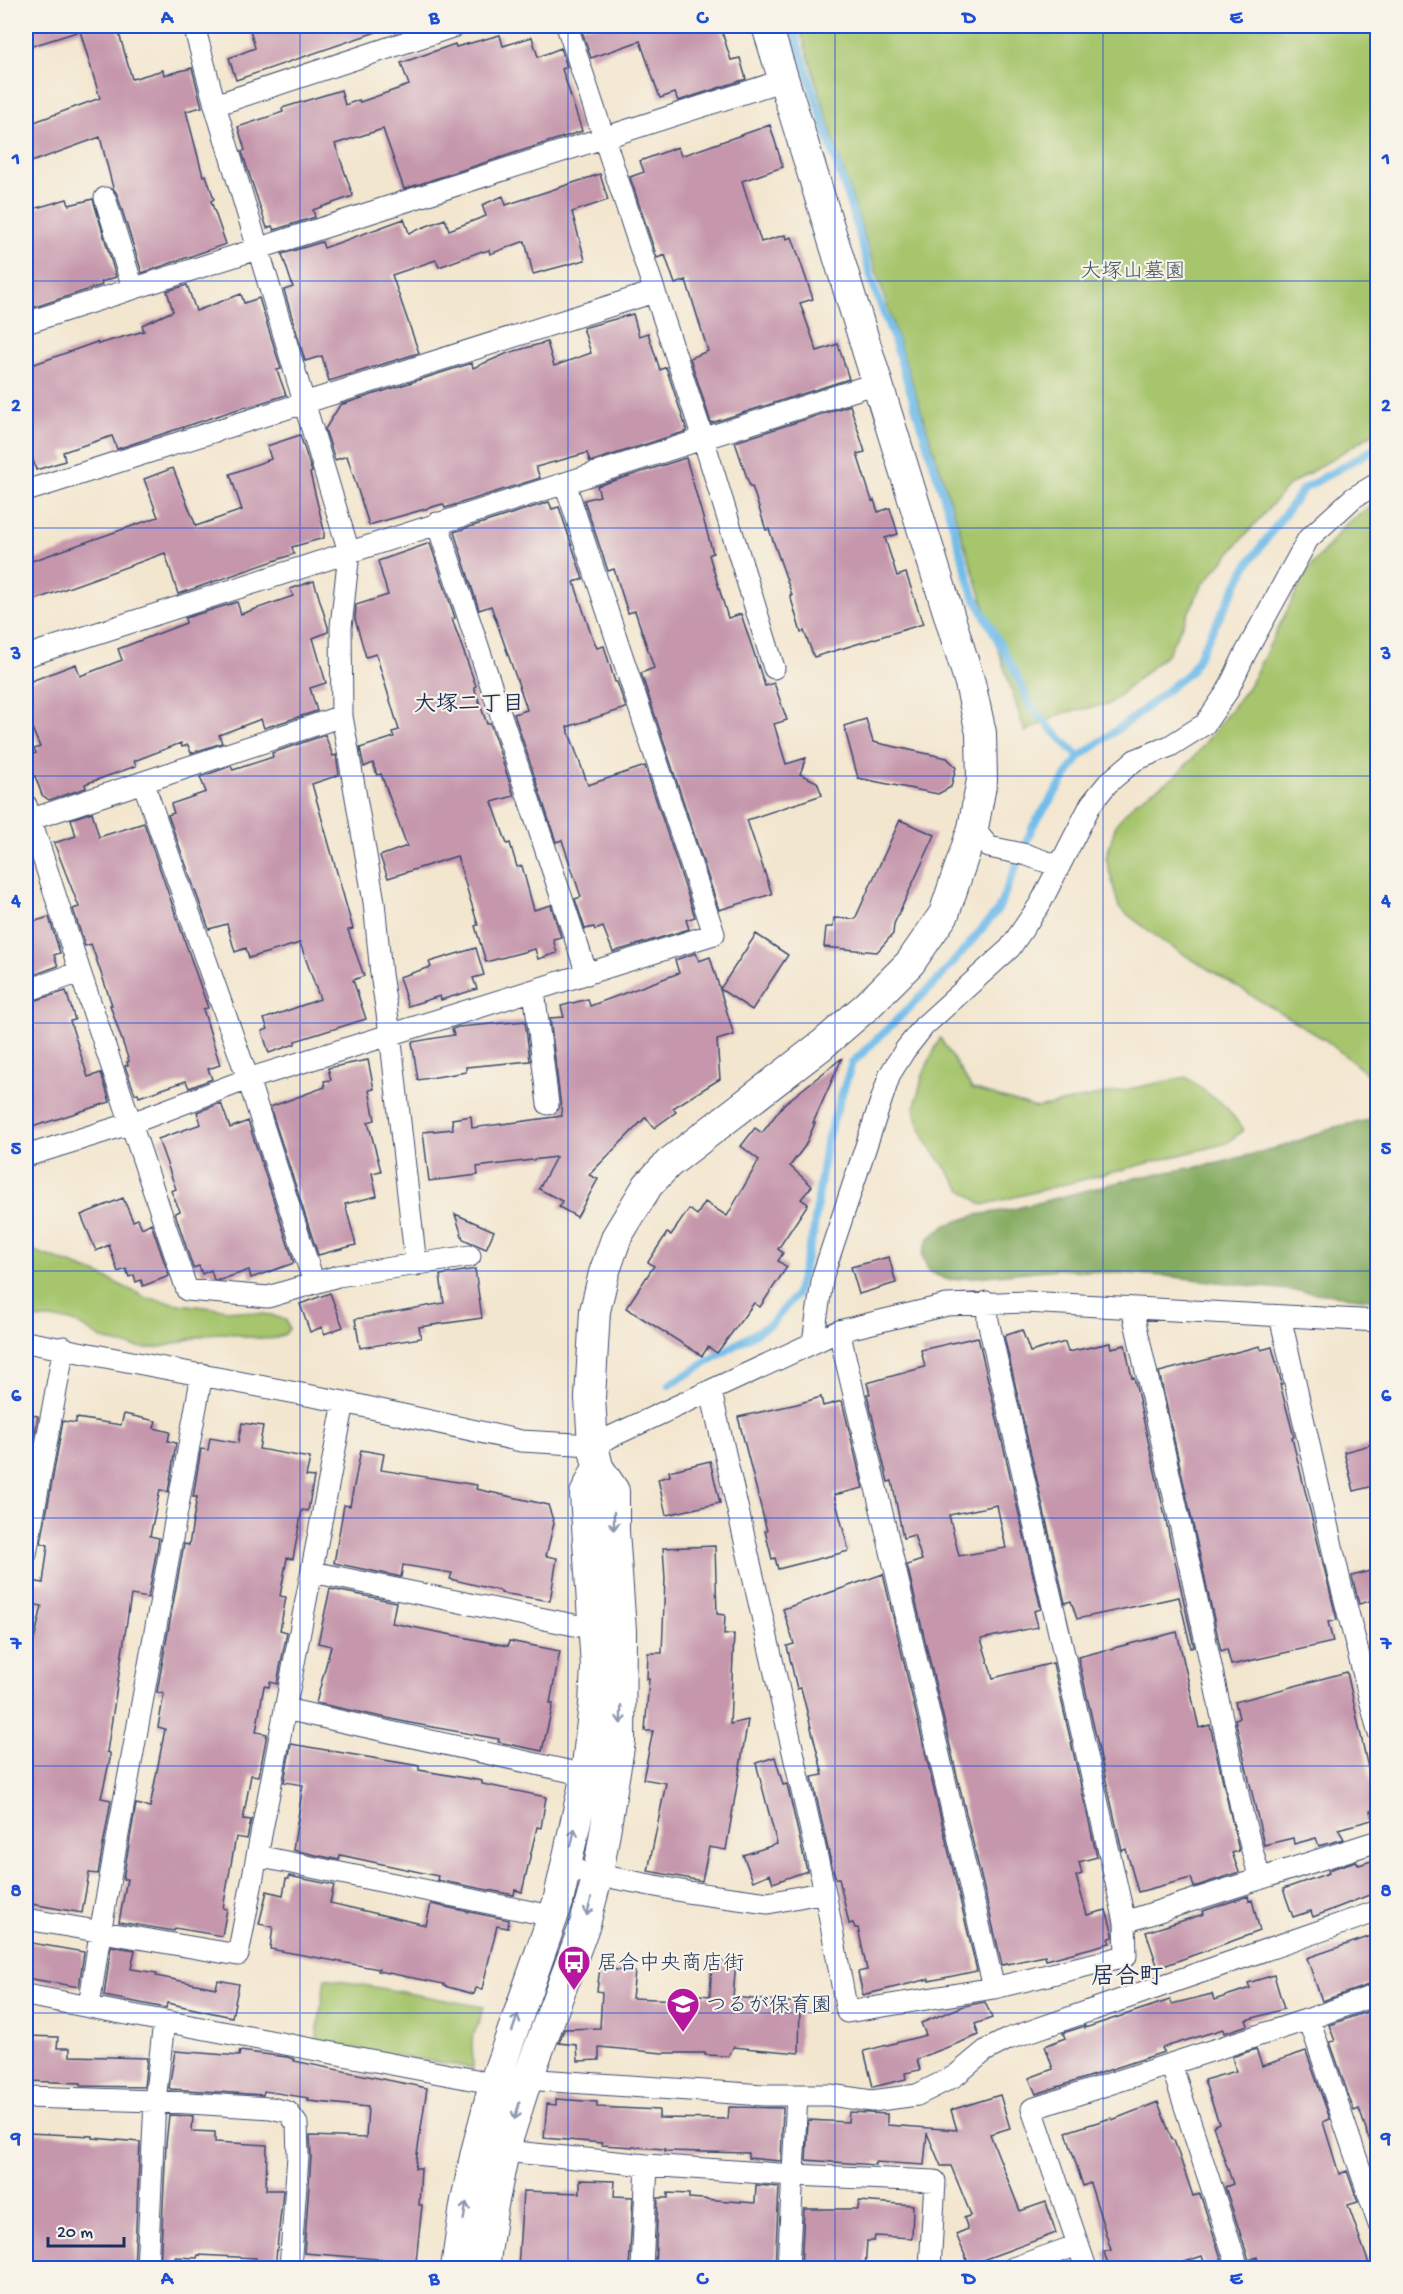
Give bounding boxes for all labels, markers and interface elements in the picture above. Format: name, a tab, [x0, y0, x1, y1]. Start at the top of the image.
text: A	[160, 8, 175, 31]
text: B	[428, 8, 440, 31]
text: C	[696, 8, 710, 31]
text: D	[960, 8, 976, 31]
text: E	[1230, 8, 1244, 31]
text: 1	[11, 149, 20, 172]
text: 1	[1381, 149, 1390, 172]
park label: 大塚山墓園	[1081, 260, 1186, 286]
text: 2	[11, 396, 21, 419]
text: 2	[1381, 396, 1391, 419]
text: 3	[10, 644, 21, 667]
text: 3	[1380, 644, 1391, 667]
district label: 大塚二丁目	[414, 692, 524, 719]
text: 4	[10, 891, 21, 914]
text: 4	[1380, 891, 1391, 914]
text: 5	[11, 1139, 22, 1162]
text: 5	[1381, 1139, 1392, 1162]
text: 6	[11, 1386, 22, 1409]
text: 6	[1381, 1386, 1392, 1409]
one-way arrow	[608, 1510, 620, 1530]
text: 7	[10, 1634, 23, 1657]
text: 7	[1380, 1634, 1393, 1657]
one-way arrow	[615, 1705, 627, 1725]
one-way arrow	[568, 1827, 579, 1847]
text: 8	[11, 1881, 22, 1904]
text: 8	[1381, 1881, 1392, 1904]
one-way arrow	[583, 1897, 594, 1916]
bus stop icon: 居合中央商店街	[556, 1944, 592, 1991]
place label: 居合中央商店街	[597, 1951, 744, 1978]
district label: 居合町	[1091, 1963, 1163, 1993]
school or university icon: つるが保育園	[665, 1986, 701, 2033]
place label: つるが保育園	[706, 1993, 832, 2020]
one-way arrow	[511, 2014, 522, 2033]
one-way arrow	[511, 2101, 522, 2120]
text: 9	[10, 2129, 21, 2152]
text: 9	[1380, 2129, 1391, 2152]
one-way arrow	[459, 2201, 470, 2221]
scale bar	[48, 2210, 124, 2248]
text: 20 m	[57, 2223, 93, 2244]
text: A	[160, 2269, 175, 2292]
text: B	[428, 2269, 440, 2292]
text: C	[696, 2269, 710, 2292]
text: D	[960, 2269, 976, 2292]
text: E	[1230, 2269, 1244, 2292]

